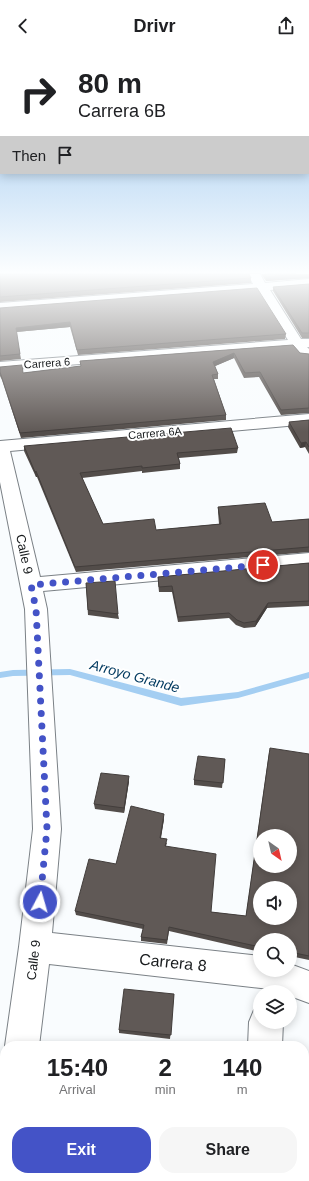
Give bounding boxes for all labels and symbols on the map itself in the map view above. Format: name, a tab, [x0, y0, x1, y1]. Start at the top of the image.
street label: Carrera 6	[23, 355, 71, 371]
street label: Carrera 6A	[128, 425, 183, 441]
street label: Calle 9	[13, 533, 36, 575]
pin	[246, 548, 280, 582]
water label: Arroyo Grande	[88, 656, 182, 696]
north arrow	[253, 829, 297, 873]
position arrow	[19, 881, 61, 923]
street label: Calle 9	[24, 939, 43, 981]
street label: Carrera 8	[138, 951, 208, 974]

